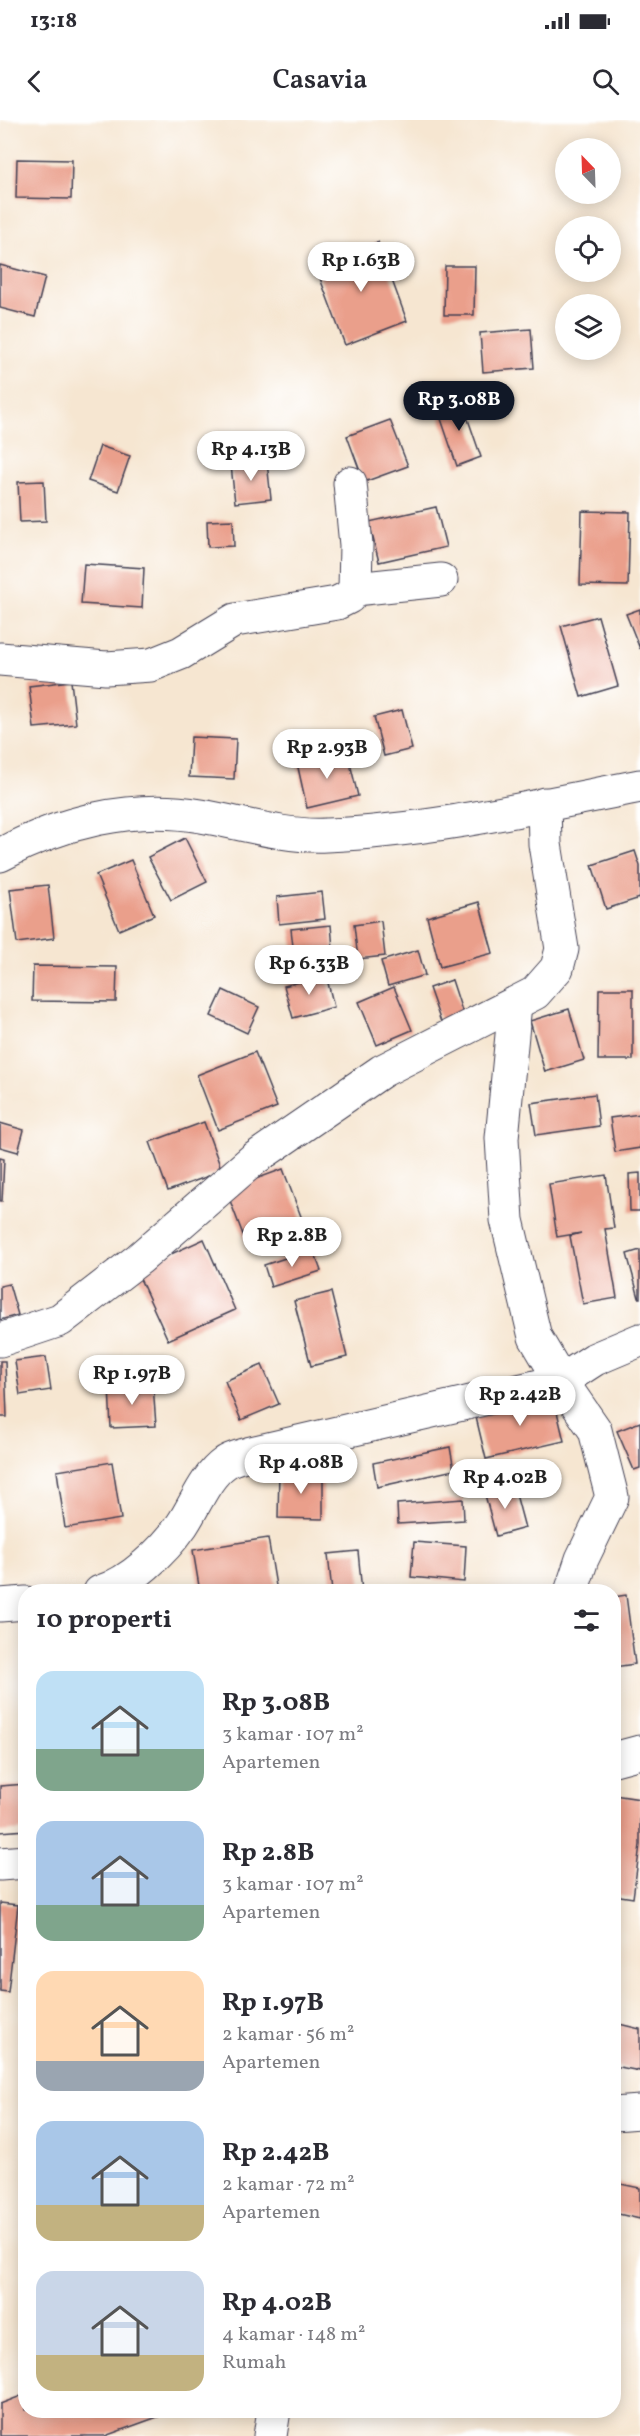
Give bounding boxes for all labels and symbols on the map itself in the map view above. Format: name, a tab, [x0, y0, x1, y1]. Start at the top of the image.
north arrow	[555, 138, 621, 204]
pin: Rp 1.63B	[299, 242, 423, 293]
pin: Rp 3.08B	[397, 381, 521, 432]
pin: Rp 4.13B	[189, 431, 313, 482]
pin: Rp 2.93B	[265, 729, 389, 780]
pin: Rp 6.33B	[247, 945, 371, 996]
pin: Rp 2.8B	[237, 1217, 347, 1268]
pin: Rp 1.97B	[70, 1355, 194, 1406]
pin: Rp 2.42B	[458, 1376, 582, 1427]
pin: Rp 4.08B	[239, 1444, 363, 1495]
pin: Rp 4.02B	[443, 1459, 567, 1510]

